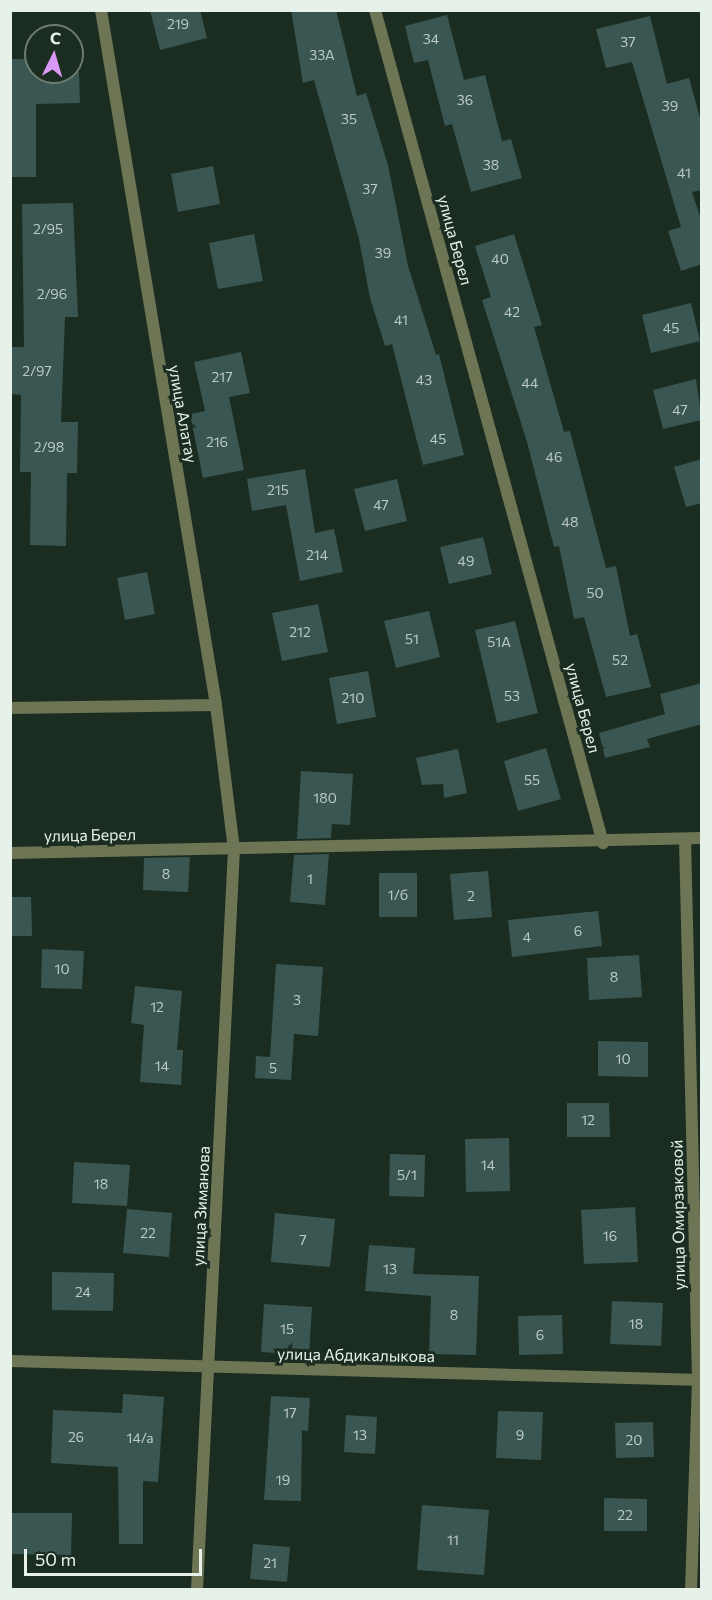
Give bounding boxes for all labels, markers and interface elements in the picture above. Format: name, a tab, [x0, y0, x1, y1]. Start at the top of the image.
house number: 219	[167, 16, 189, 32]
north arrow	[24, 24, 84, 84]
text: С	[49, 28, 62, 48]
house number: 34	[423, 31, 439, 47]
house number: 37	[620, 34, 636, 50]
house number: 33А	[309, 47, 335, 63]
house number: 36	[457, 92, 473, 108]
house number: 39	[662, 98, 678, 114]
house number: 35	[341, 111, 357, 127]
house number: 38	[483, 157, 499, 173]
house number: 41	[677, 165, 691, 181]
house number: 37	[362, 181, 378, 197]
street label: улица Берел	[434, 193, 476, 287]
house number: 2/95	[33, 221, 63, 237]
house number: 39	[375, 245, 391, 261]
house number: 40	[491, 251, 509, 267]
house number: 2/96	[37, 286, 67, 302]
house number: 42	[504, 304, 520, 320]
house number: 41	[394, 312, 408, 328]
house number: 45	[663, 320, 679, 336]
house number: 2/97	[22, 363, 52, 379]
street label: улица Алатау	[165, 363, 201, 465]
house number: 217	[211, 369, 233, 385]
house number: 43	[416, 372, 432, 388]
house number: 44	[522, 375, 538, 391]
house number: 47	[672, 402, 688, 418]
house number: 45	[430, 431, 446, 447]
house number: 216	[206, 434, 228, 450]
house number: 2/98	[34, 439, 64, 455]
house number: 46	[546, 449, 562, 465]
house number: 215	[267, 482, 289, 498]
house number: 47	[373, 497, 389, 513]
house number: 48	[562, 514, 578, 530]
house number: 214	[306, 547, 328, 563]
house number: 49	[458, 553, 474, 569]
house number: 50	[586, 585, 604, 601]
house number: 212	[289, 624, 311, 640]
house number: 51	[405, 631, 419, 647]
house number: 51А	[487, 634, 511, 650]
house number: 52	[612, 652, 628, 668]
street label: улица Берел	[562, 661, 604, 755]
house number: 53	[504, 688, 520, 704]
house number: 210	[342, 690, 364, 706]
house number: 55	[524, 772, 540, 788]
house number: 180	[313, 790, 337, 806]
street label: улица Берел	[44, 825, 136, 845]
house number: 8	[162, 866, 170, 882]
house number: 1	[307, 871, 313, 887]
house number: 1/б	[388, 887, 408, 903]
house number: 2	[467, 888, 475, 904]
house number: 6	[574, 923, 582, 939]
house number: 4	[523, 929, 531, 945]
house number: 10	[54, 961, 70, 977]
house number: 8	[610, 969, 618, 985]
house number: 3	[293, 992, 301, 1008]
house number: 12	[150, 999, 164, 1015]
house number: 10	[615, 1051, 631, 1067]
house number: 14	[155, 1058, 169, 1074]
house number: 5	[269, 1060, 277, 1076]
house number: 12	[581, 1112, 595, 1128]
street label: улица Омирзаковой	[667, 1139, 689, 1291]
street label: улица Зиманова	[188, 1145, 214, 1267]
house number: 14	[481, 1157, 495, 1173]
house number: 5/1	[397, 1167, 417, 1183]
house number: 18	[94, 1176, 108, 1192]
house number: 22	[140, 1225, 156, 1241]
house number: 16	[603, 1228, 617, 1244]
house number: 7	[299, 1232, 307, 1248]
house number: 13	[383, 1261, 397, 1277]
house number: 24	[75, 1284, 91, 1300]
house number: 8	[450, 1307, 458, 1323]
house number: 18	[629, 1316, 643, 1332]
house number: 15	[280, 1321, 294, 1337]
house number: 6	[536, 1327, 544, 1343]
street label: улица Абдикалыкова	[277, 1344, 435, 1366]
house number: 17	[283, 1405, 297, 1421]
house number: 13	[353, 1427, 367, 1443]
house number: 9	[516, 1427, 524, 1443]
house number: 26	[68, 1429, 84, 1445]
house number: 14/а	[126, 1430, 154, 1446]
house number: 20	[626, 1432, 642, 1448]
house number: 19	[276, 1472, 290, 1488]
house number: 22	[617, 1507, 633, 1523]
house number: 11	[447, 1532, 459, 1548]
scale bar	[27, 1537, 206, 1575]
text: 50 m	[35, 1548, 76, 1570]
house number: 21	[263, 1555, 277, 1571]

